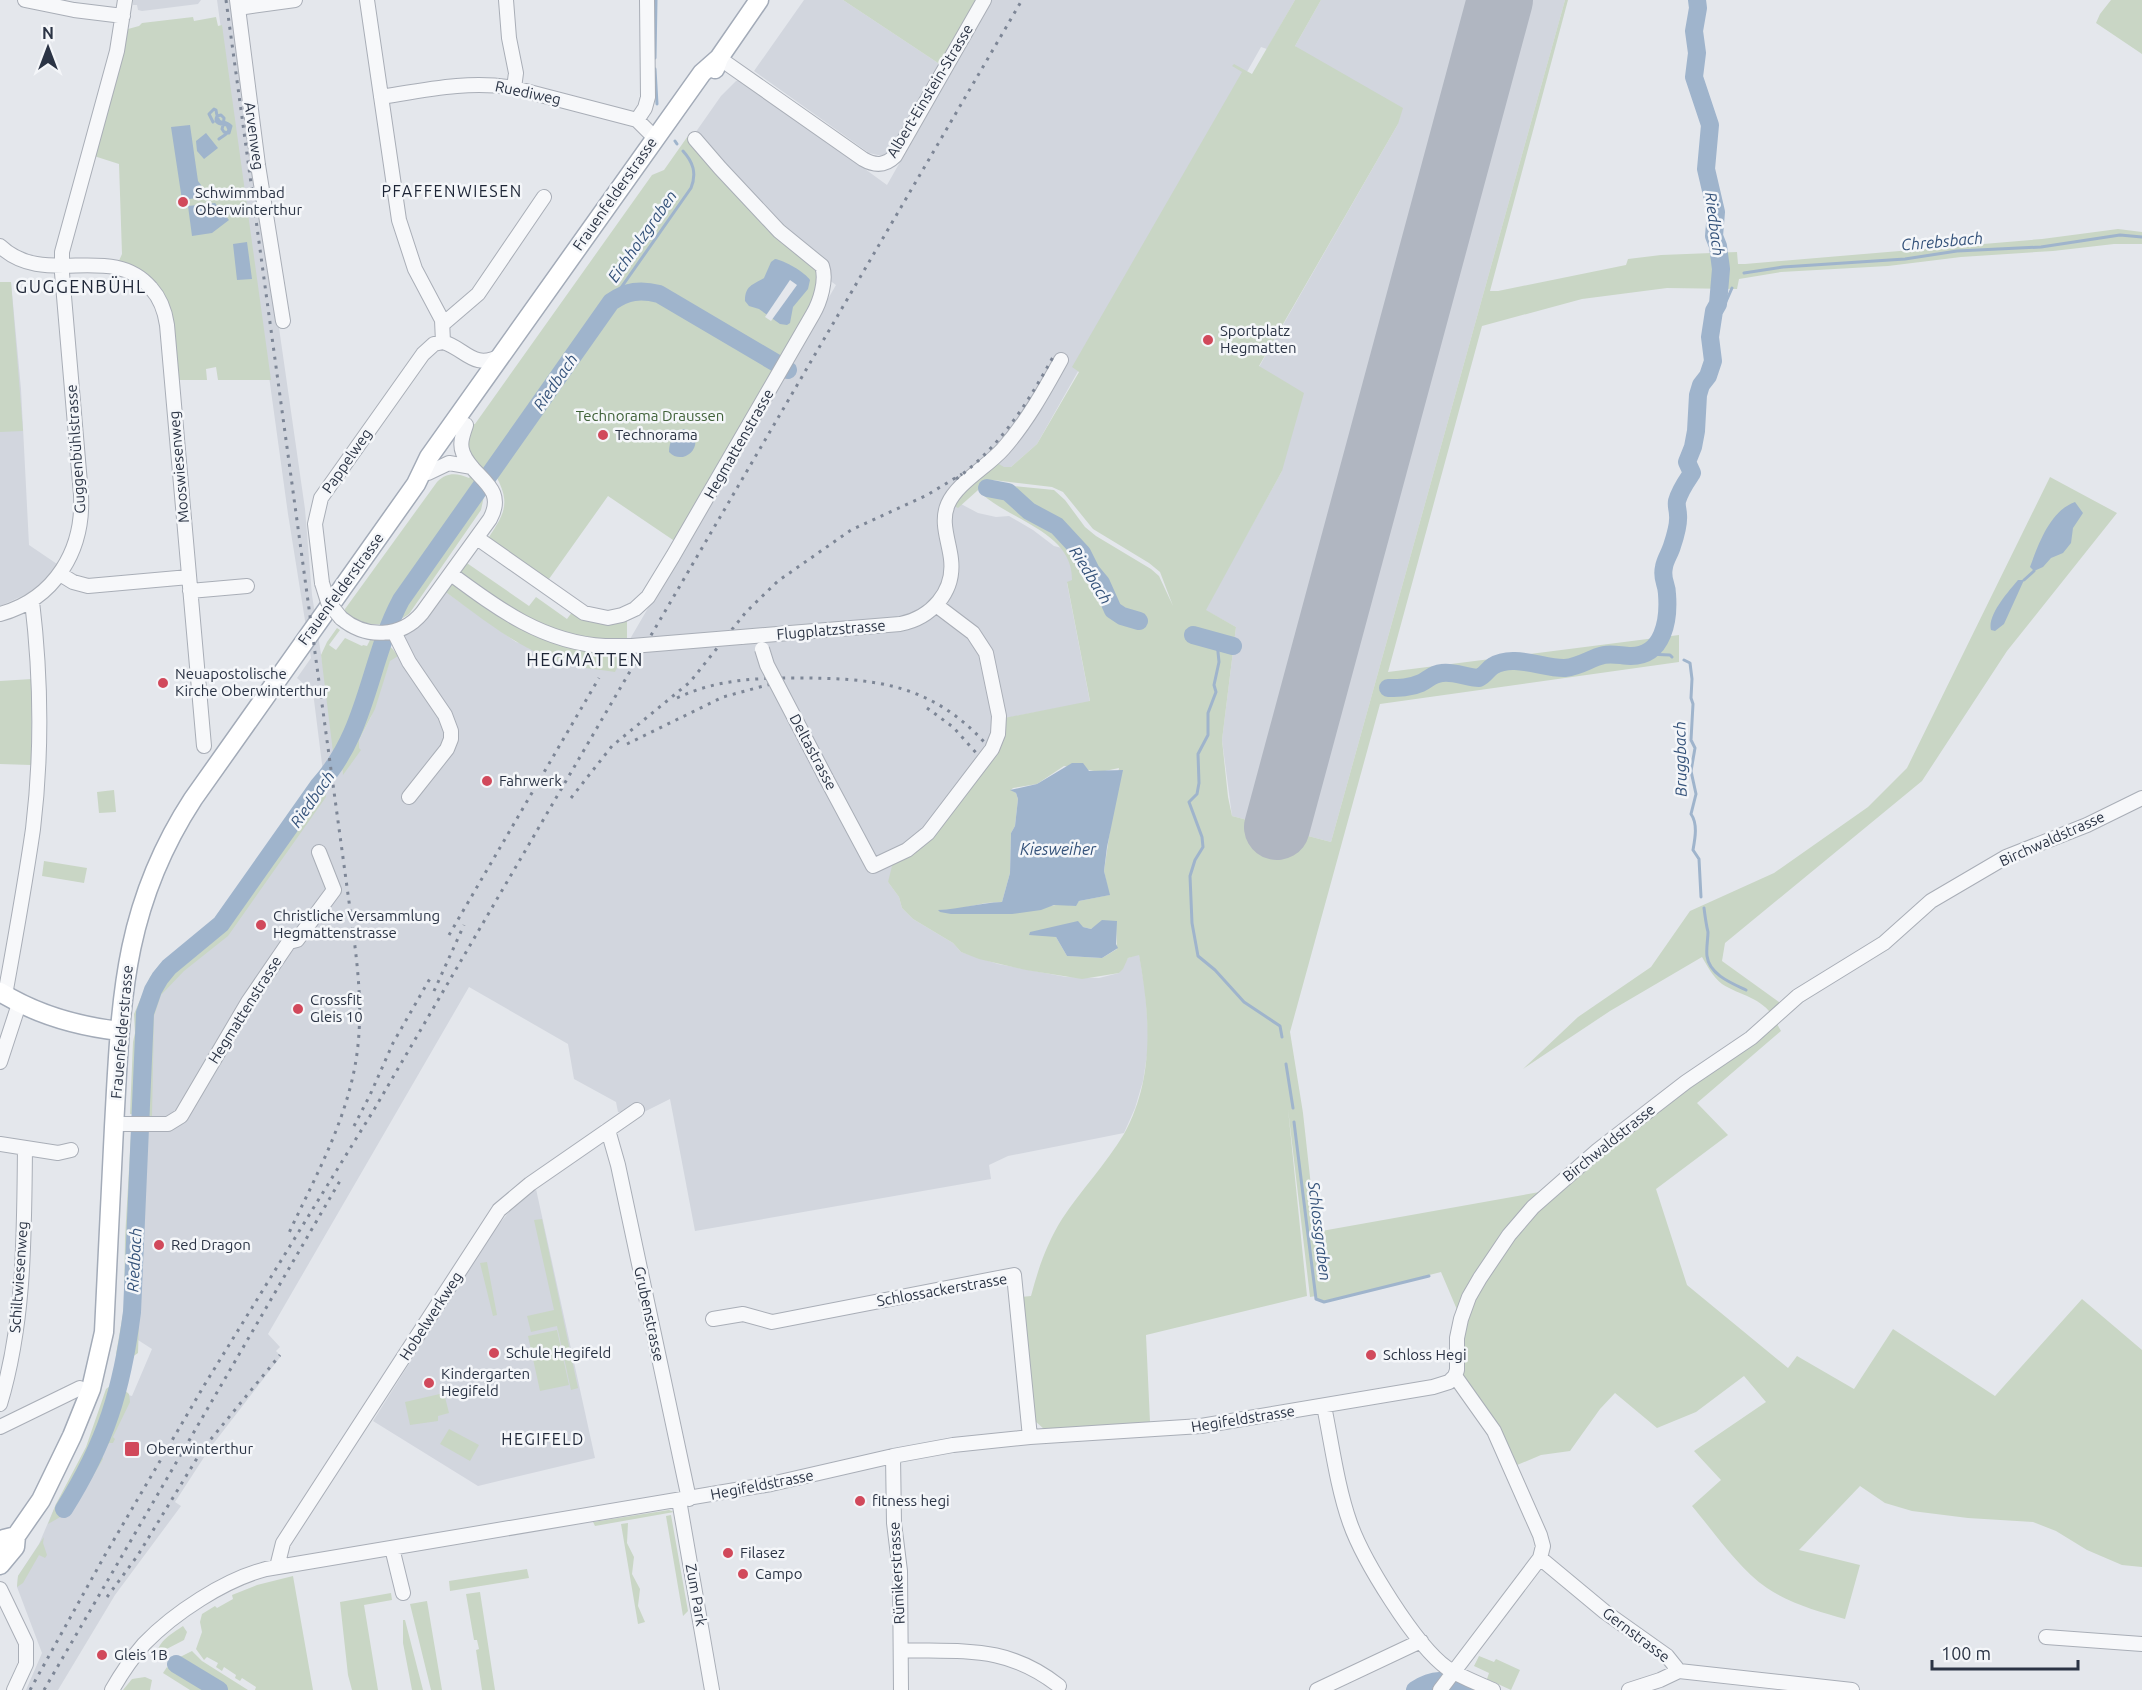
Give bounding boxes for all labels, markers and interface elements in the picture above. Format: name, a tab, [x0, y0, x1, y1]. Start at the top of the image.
north arrow	[18, 18, 78, 78]
street label: Albert-Einstein-Strasse	[883, 21, 976, 160]
text: N	[42, 24, 54, 42]
street label: Ruediweg	[493, 77, 563, 108]
street label: Arvenweg	[241, 101, 268, 171]
street label: Frauenfelderstrasse	[569, 134, 660, 254]
district label: PFAFFENWIESEN	[381, 182, 523, 200]
place label: Schwimmbad Oberwinterthur	[195, 184, 302, 218]
water label: Eichholzgraben	[604, 187, 680, 285]
water label: Riedbach	[1702, 191, 1728, 257]
marker: Schwimmbad Oberwinterthur	[176, 195, 190, 209]
water label: Chrebsbach	[1900, 228, 1984, 254]
district label: GUGGENBÜHL	[15, 276, 147, 296]
place label: Sportplatz Hegmatten	[1220, 322, 1297, 356]
marker: Sportplatz Hegmatten	[1201, 333, 1215, 347]
water label: Riedbach	[529, 350, 581, 414]
street label: Guggenbühlstrasse	[63, 384, 88, 514]
street label: Hegmattenstrasse	[700, 386, 777, 502]
park label: Technorama Draussen	[576, 407, 724, 424]
street label: Mooswiesenweg	[165, 410, 192, 524]
street label: Pappelweg	[318, 425, 375, 496]
place label: Technorama	[615, 426, 698, 443]
marker: Technorama	[596, 428, 610, 442]
street label: Frauenfelderstrasse	[294, 529, 387, 648]
water label: Riedbach	[1066, 543, 1116, 607]
street label: Flugplatzstrasse	[776, 616, 886, 643]
district label: HEGMATTEN	[526, 649, 644, 669]
place label: Neuapostolische Kirche Oberwinterthur	[175, 665, 328, 699]
marker: Neuapostolische Kirche Oberwinterthur	[156, 676, 170, 690]
street label: Deltastrasse	[786, 711, 841, 793]
water label: Bruggbach	[1670, 721, 1690, 797]
water label: Riedbach	[286, 767, 338, 831]
place label: Fahrwerk	[499, 772, 562, 789]
marker: Fahrwerk	[480, 774, 494, 788]
street label: Birchwaldstrasse	[1996, 808, 2107, 869]
water label: Kiesweiher	[1020, 840, 1097, 858]
place label: Christliche Versammlung Hegmattenstrasse	[273, 907, 440, 941]
marker: Christliche Versammlung Hegmattenstrasse	[254, 918, 268, 932]
street label: Hegmattenstrasse	[205, 953, 285, 1067]
street label: Frauenfelderstrasse	[107, 964, 136, 1100]
place label: Crossfit Gleis 10	[310, 991, 363, 1025]
marker: Crossfit Gleis 10	[291, 1002, 305, 1016]
street label: Birchwaldstrasse	[1559, 1100, 1658, 1185]
water label: Schlossgraben	[1305, 1179, 1335, 1282]
street label: Schiltwiesenweg	[6, 1220, 31, 1334]
water label: Riedbach	[123, 1227, 145, 1293]
place label: Red Dragon	[171, 1236, 251, 1253]
marker: Red Dragon	[152, 1238, 166, 1252]
street label: Grubenstrasse	[631, 1265, 668, 1363]
street label: Hobelwerkweg	[396, 1268, 465, 1363]
street label: Schlossackerstrasse	[875, 1270, 1008, 1309]
place label: Schule Hegifeld	[506, 1344, 611, 1361]
marker: Schule Hegifeld	[487, 1346, 501, 1360]
place label: Schloss Hegi	[1383, 1346, 1467, 1363]
marker: Schloss Hegi	[1364, 1348, 1378, 1362]
place label: Kindergarten Hegifeld	[441, 1365, 530, 1399]
marker: Kindergarten Hegifeld	[422, 1376, 436, 1390]
street label: Hegifeldstrasse	[1190, 1402, 1296, 1435]
district label: HEGIFELD	[501, 1430, 585, 1448]
marker: Oberwinterthur	[123, 1440, 141, 1458]
place label: Oberwinterthur	[146, 1440, 253, 1457]
street label: Hegifeldstrasse	[709, 1466, 815, 1503]
place label: fitness hegi	[872, 1492, 950, 1509]
marker: fitness hegi	[853, 1494, 867, 1508]
street label: Rümikerstrasse	[885, 1521, 908, 1625]
place label: Filasez	[740, 1544, 785, 1561]
marker: Filasez	[721, 1546, 735, 1560]
street label: Zum Park	[683, 1562, 710, 1628]
place label: Campo	[755, 1565, 802, 1582]
marker: Campo	[736, 1567, 750, 1581]
street label: Gernstrasse	[1599, 1604, 1673, 1665]
scale bar	[1932, 1633, 2078, 1671]
text: 100 m	[1941, 1643, 1991, 1663]
place label: Gleis 1B	[114, 1646, 168, 1663]
marker: Gleis 1B	[95, 1648, 109, 1662]

